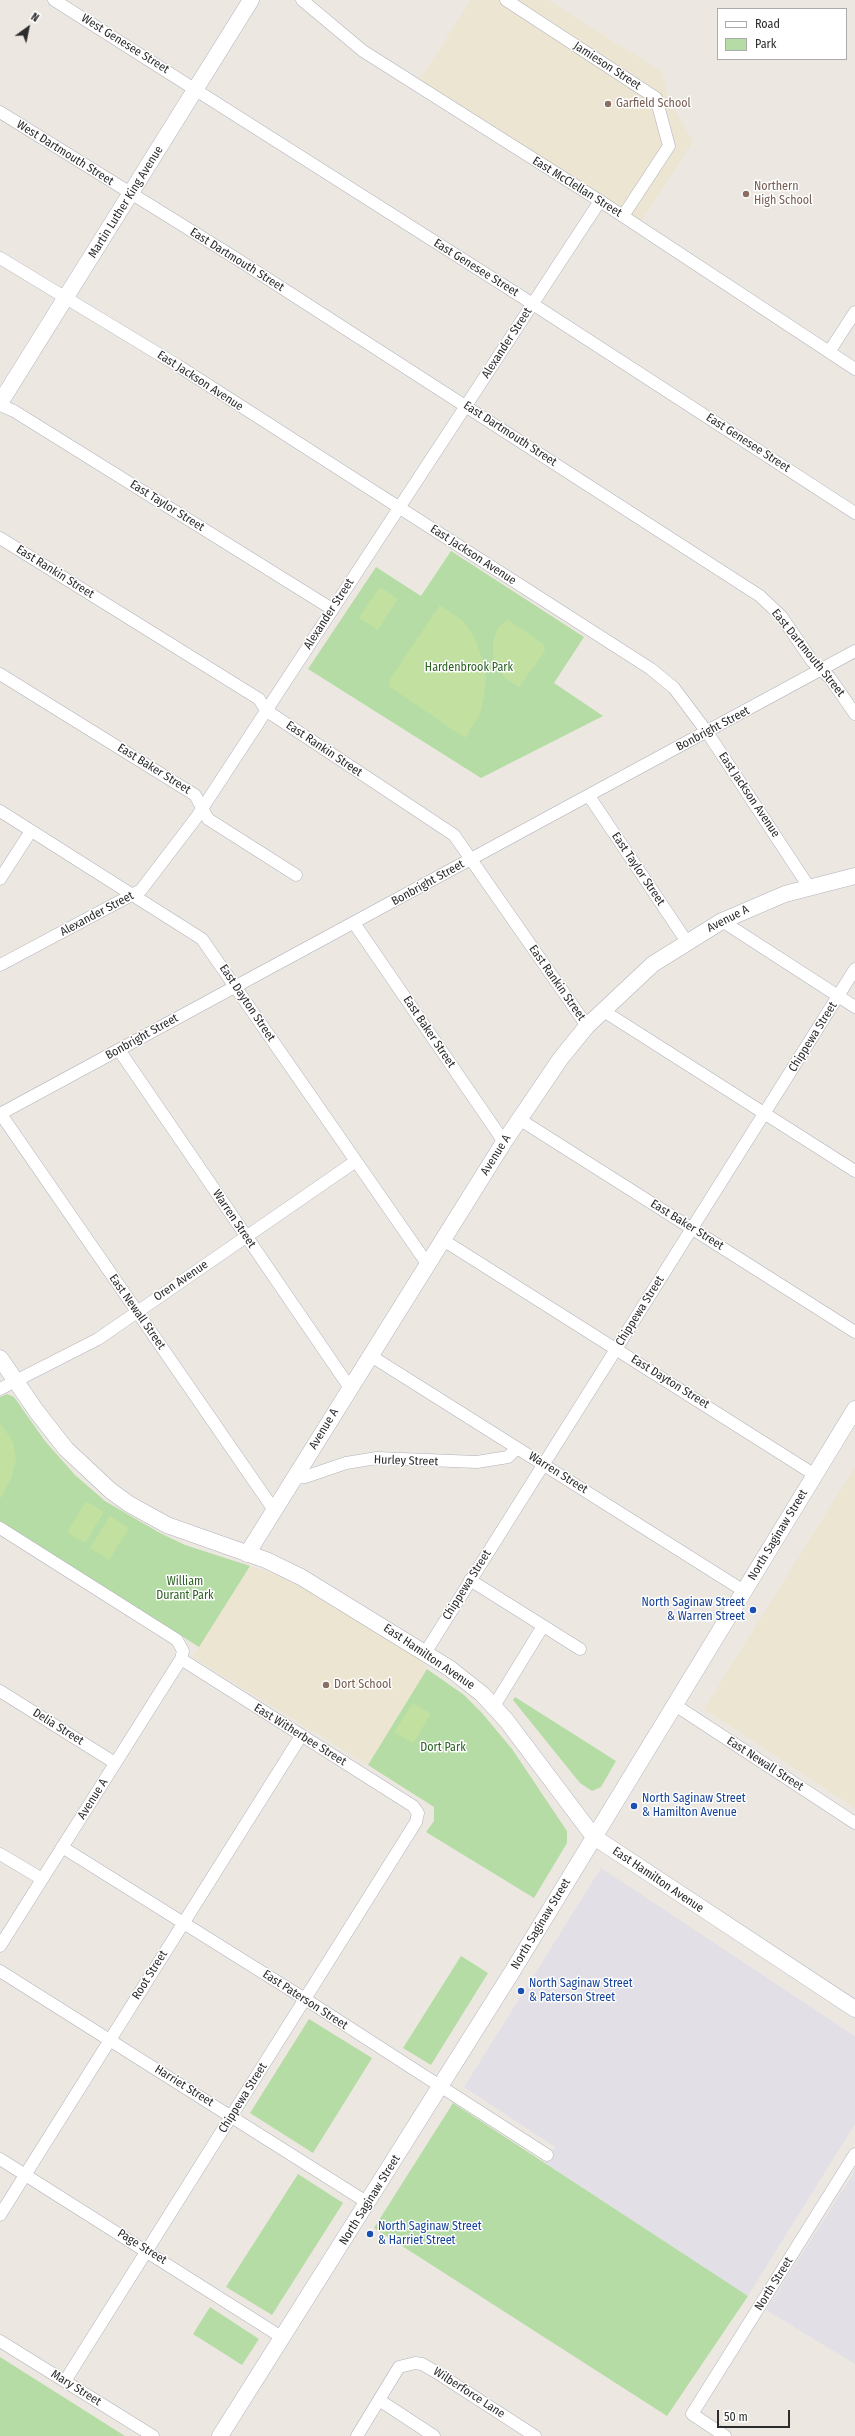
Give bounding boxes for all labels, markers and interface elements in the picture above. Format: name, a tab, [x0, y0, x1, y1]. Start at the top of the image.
north arrow	[8, 8, 48, 48]
legend	[717, 8, 847, 60]
text: N	[29, 10, 41, 25]
street label: West Genesee Street	[78, 11, 172, 77]
text: Road	[755, 17, 780, 31]
text: Park	[755, 37, 776, 51]
street label: Jamieson Street	[571, 39, 643, 93]
place label: Garfield School	[616, 97, 691, 111]
marker: Garfield School	[603, 99, 613, 109]
street label: West Dartmouth Street	[14, 117, 116, 189]
street label: Martin Luther King Avenue	[86, 143, 166, 261]
street label: East McClellan Street	[530, 154, 624, 220]
place label: Northern High School	[754, 180, 812, 208]
marker: Northern High School	[741, 189, 751, 199]
street label: East Dartmouth Street	[187, 225, 287, 295]
street label: East Genesee Street	[431, 236, 521, 300]
street label: Alexander Street	[479, 305, 535, 381]
street label: East Jackson Avenue	[154, 348, 246, 414]
street label: East Dartmouth Street	[461, 398, 559, 470]
street label: East Genesee Street	[703, 410, 793, 476]
street label: East Taylor Street	[127, 477, 207, 535]
street label: East Jackson Avenue	[427, 522, 519, 588]
street label: East Rankin Street	[13, 542, 97, 602]
street label: Alexander Street	[301, 576, 357, 652]
street label: East Dartmouth Street	[768, 606, 848, 700]
park label: Hardenbrook Park	[425, 661, 513, 675]
street label: Bonbright Street	[674, 704, 752, 754]
street label: East Rankin Street	[283, 718, 365, 780]
street label: East Baker Street	[115, 741, 193, 797]
street label: East Jackson Avenue	[715, 750, 783, 840]
street label: East Taylor Street	[608, 830, 668, 908]
street label: Bonbright Street	[389, 857, 467, 909]
street label: Alexander Street	[58, 889, 136, 939]
street label: Avenue A	[705, 902, 751, 936]
street label: East Rankin Street	[526, 942, 588, 1024]
street label: East Dayton Street	[216, 962, 278, 1044]
street label: East Baker Street	[400, 993, 458, 1071]
street label: Chippewa Street	[786, 999, 840, 1075]
street label: Bonbright Street	[103, 1011, 181, 1063]
street label: Avenue A	[478, 1132, 514, 1178]
street label: Warren Street	[209, 1187, 259, 1251]
street label: East Baker Street	[648, 1197, 726, 1253]
street label: Oren Avenue	[151, 1258, 211, 1304]
street label: East Newall Street	[106, 1272, 168, 1352]
street label: Chippewa Street	[613, 1273, 667, 1349]
street label: East Dayton Street	[628, 1352, 712, 1412]
street label: Avenue A	[306, 1406, 342, 1452]
street label: Warren Street	[526, 1449, 590, 1497]
street label: Hurley Street	[374, 1453, 438, 1469]
street label: North Saginaw Street	[745, 1487, 811, 1583]
street label: Chippewa Street	[440, 1547, 494, 1623]
park label: William Durant Park	[156, 1575, 214, 1603]
place label: North Saginaw Street & Warren Street	[641, 1596, 745, 1624]
marker: North Saginaw Street & Warren Street	[748, 1605, 758, 1615]
street label: East Hamilton Avenue	[381, 1621, 477, 1693]
place label: Dort School	[334, 1678, 391, 1692]
marker: Dort School	[321, 1680, 331, 1690]
street label: East Witherbee Street	[251, 1701, 349, 1769]
street label: Delia Street	[30, 1706, 86, 1748]
street label: East Newall Street	[724, 1734, 806, 1794]
park label: Dort Park	[420, 1741, 466, 1755]
street label: Avenue A	[75, 1776, 111, 1822]
place label: North Saginaw Street & Hamilton Avenue	[642, 1792, 746, 1820]
marker: North Saginaw Street & Hamilton Avenue	[629, 1801, 639, 1811]
street label: East Hamilton Avenue	[610, 1844, 706, 1916]
street label: North Saginaw Street	[508, 1876, 574, 1972]
street label: Root Street	[129, 1948, 171, 2002]
street label: East Paterson Street	[260, 1967, 350, 2033]
place label: North Saginaw Street & Paterson Street	[529, 1977, 633, 2005]
marker: North Saginaw Street & Paterson Street	[516, 1986, 526, 1996]
street label: Chippewa Street	[216, 2060, 270, 2136]
street label: Harriet Street	[152, 2062, 216, 2110]
street label: North Saginaw Street	[336, 2152, 404, 2248]
place label: North Saginaw Street & Harriet Street	[378, 2220, 482, 2248]
street label: Page Street	[115, 2226, 169, 2268]
marker: North Saginaw Street & Harriet Street	[365, 2229, 375, 2239]
street label: North Street	[752, 2255, 796, 2313]
street label: Wilberforce Lane	[431, 2365, 507, 2421]
street label: Mary Street	[48, 2367, 104, 2409]
scale bar	[719, 2402, 792, 2428]
text: 50 m	[724, 2410, 748, 2424]

